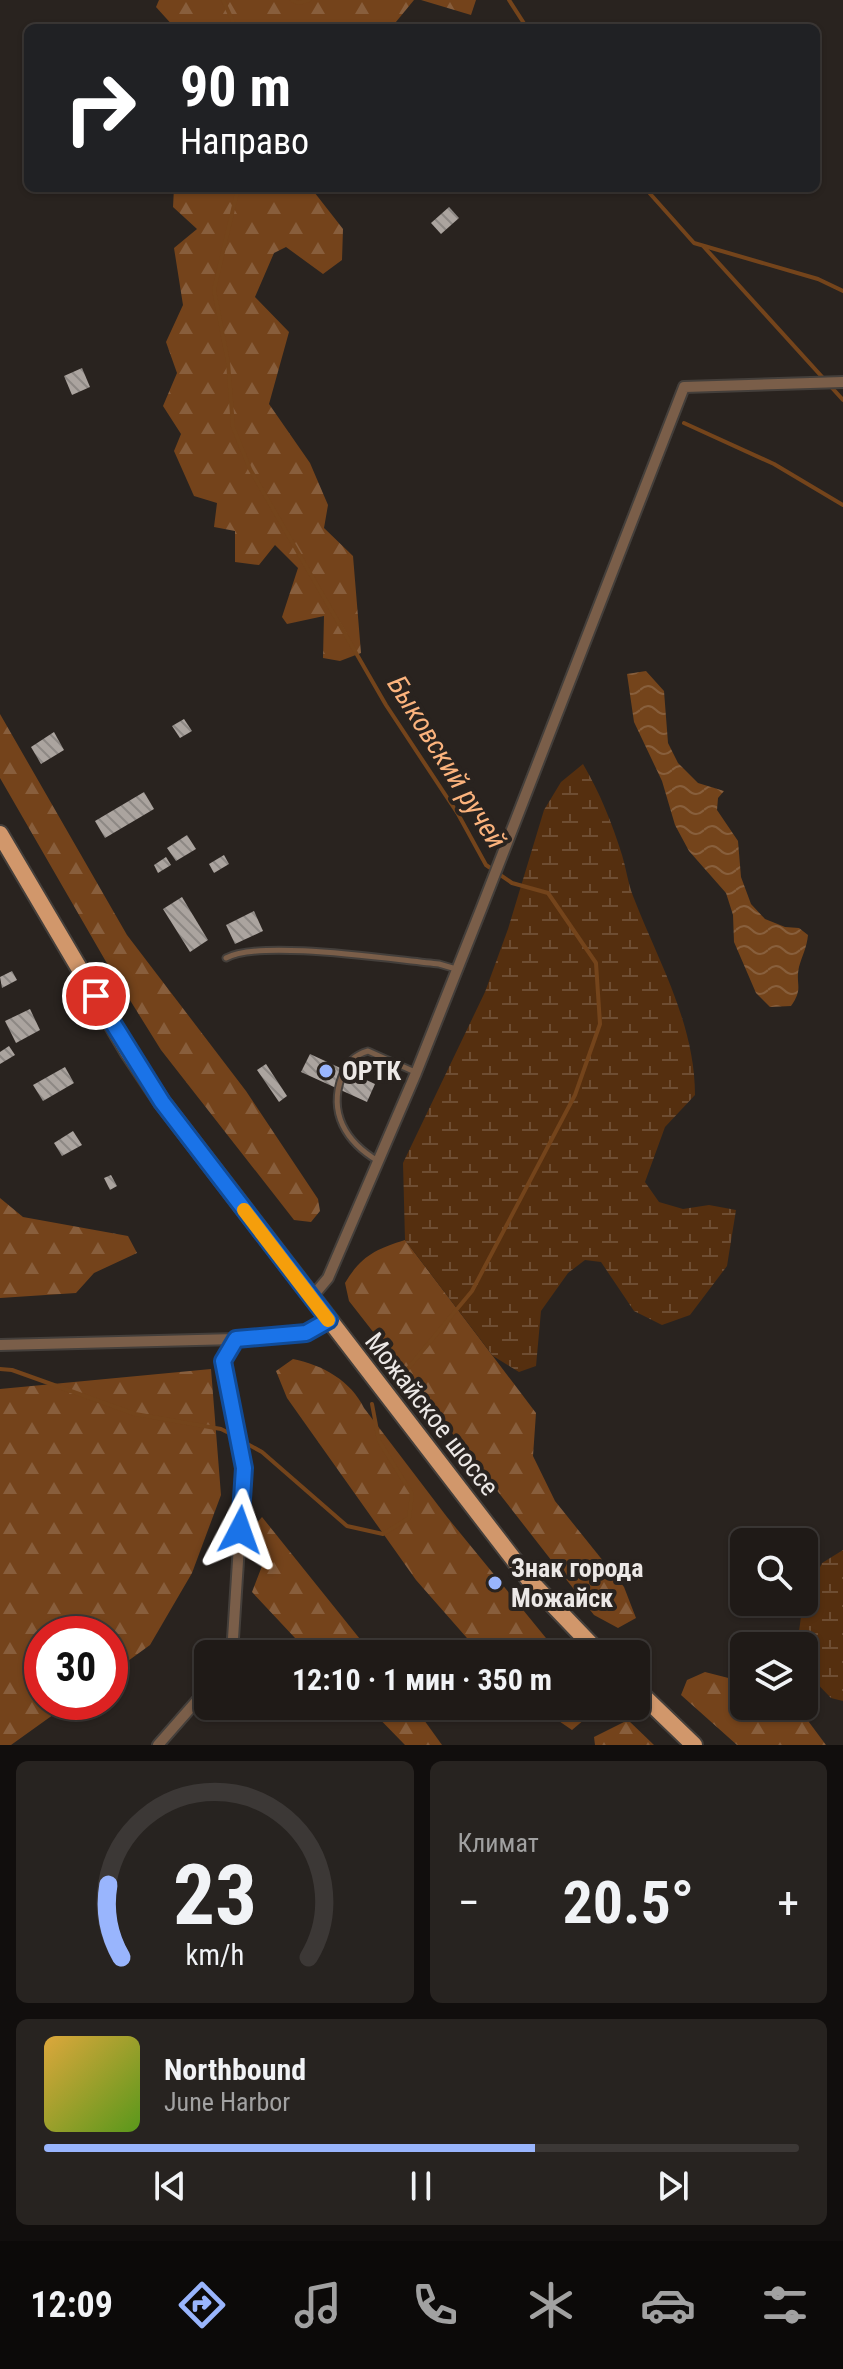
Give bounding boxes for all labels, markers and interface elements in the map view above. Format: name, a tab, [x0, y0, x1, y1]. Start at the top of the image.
text: 90 m	[180, 54, 291, 120]
icon: right	[48, 56, 152, 160]
text: Направо	[180, 121, 309, 163]
water label: Быковский ручей	[381, 669, 513, 855]
pin	[62, 962, 130, 1030]
icon: arrive	[74, 974, 118, 1018]
place label: ОРТК	[342, 1056, 402, 1086]
marker: ОРТК	[317, 1062, 335, 1080]
street label: Можайское шоссе	[359, 1327, 505, 1501]
position arrow	[198, 1488, 282, 1572]
map controls	[730, 1528, 818, 1720]
button: search	[730, 1528, 818, 1616]
place label: Знак города Можайск	[511, 1553, 644, 1613]
marker: Знак города Можайск	[486, 1574, 504, 1592]
speed limit sign: 30	[24, 1616, 128, 1720]
button: layers	[730, 1632, 818, 1720]
text: 12:10 · 1 мин · 350 m	[292, 1662, 552, 1697]
text: Климат	[458, 1828, 539, 1858]
text: 23	[173, 1847, 257, 1944]
text: 20.5°	[562, 1867, 694, 1938]
text: −	[458, 1877, 480, 1929]
text: +	[777, 1877, 799, 1929]
text: km/h	[185, 1938, 244, 1972]
text: Northbound	[164, 2052, 306, 2087]
text: June Harbor	[164, 2087, 290, 2117]
icon: previous	[148, 2164, 192, 2208]
icon: pause	[399, 2164, 443, 2208]
icon: next	[651, 2164, 695, 2208]
icon: directions	[174, 2277, 230, 2333]
icon: music	[290, 2277, 346, 2333]
icon: phone	[407, 2277, 463, 2333]
icon: climate	[523, 2277, 579, 2333]
icon: car	[640, 2277, 696, 2333]
icon: filters	[757, 2277, 813, 2333]
text: 12:09	[30, 2284, 113, 2326]

